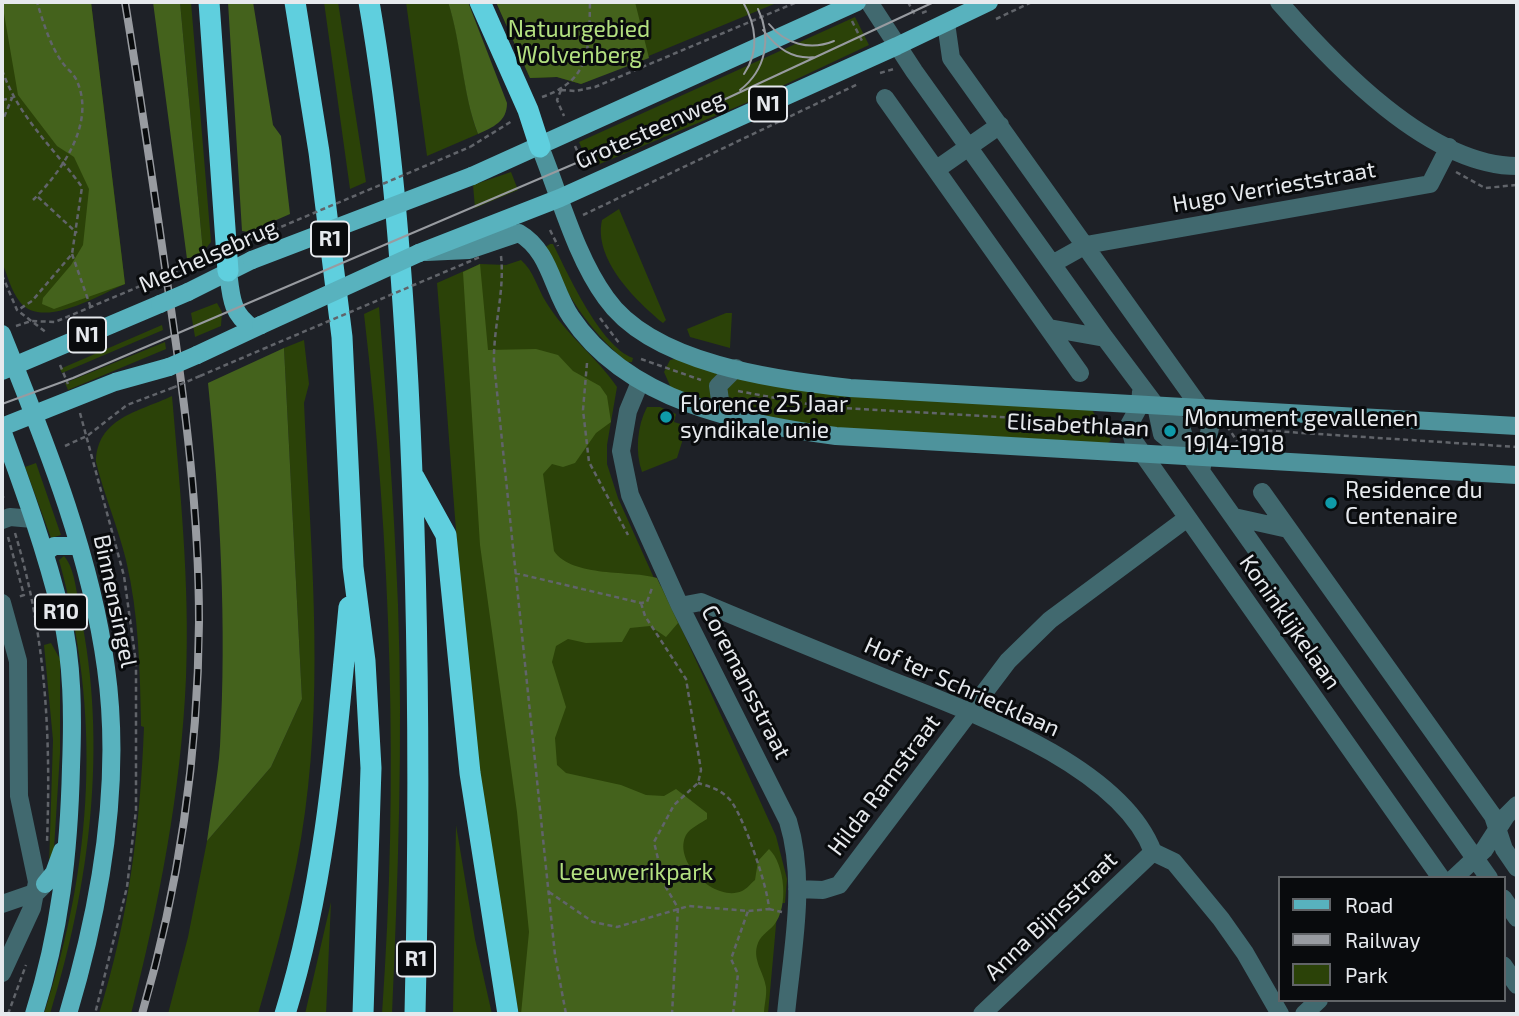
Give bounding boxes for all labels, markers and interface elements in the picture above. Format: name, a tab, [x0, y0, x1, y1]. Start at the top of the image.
park label: Natuurgebied Wolvenberg	[508, 15, 650, 69]
street label: Grotesteenweg	[571, 85, 729, 175]
road number: N1	[749, 86, 787, 122]
street label: Hugo Verrieststraat	[1170, 156, 1378, 218]
street label: Mechelsebrug	[134, 213, 282, 299]
road number: R1	[311, 222, 349, 256]
road number: N1	[68, 318, 106, 352]
place label: Florence 25 Jaar syndikale unie	[680, 390, 848, 444]
place label: Monument gevallenen 1914-1918	[1184, 404, 1418, 458]
street label: Elisabethlaan	[1006, 407, 1150, 443]
marker: Florence 25 Jaar syndikale unie	[658, 409, 674, 425]
marker: Monument gevallenen 1914-1918	[1162, 423, 1178, 439]
place label: Residence du Centenaire	[1345, 476, 1483, 530]
marker: Residence du Centenaire	[1323, 495, 1339, 511]
street label: Binnensingel	[87, 532, 143, 670]
street label: Koninklijkelaan	[1233, 549, 1347, 695]
road number: R10	[35, 594, 87, 630]
street label: Coremansstraat	[695, 600, 797, 764]
street label: Hof ter Schriecklaan	[860, 631, 1064, 743]
street label: Hilda Ramstraat	[822, 709, 946, 861]
street label: Anna Bijnsstraat	[979, 846, 1123, 986]
park label: Leeuwerikpark	[559, 858, 713, 886]
legend	[1278, 876, 1505, 1002]
text: Road	[1345, 892, 1393, 917]
text: Railway	[1345, 927, 1421, 952]
road number: R1	[397, 942, 435, 976]
text: Park	[1345, 962, 1388, 987]

